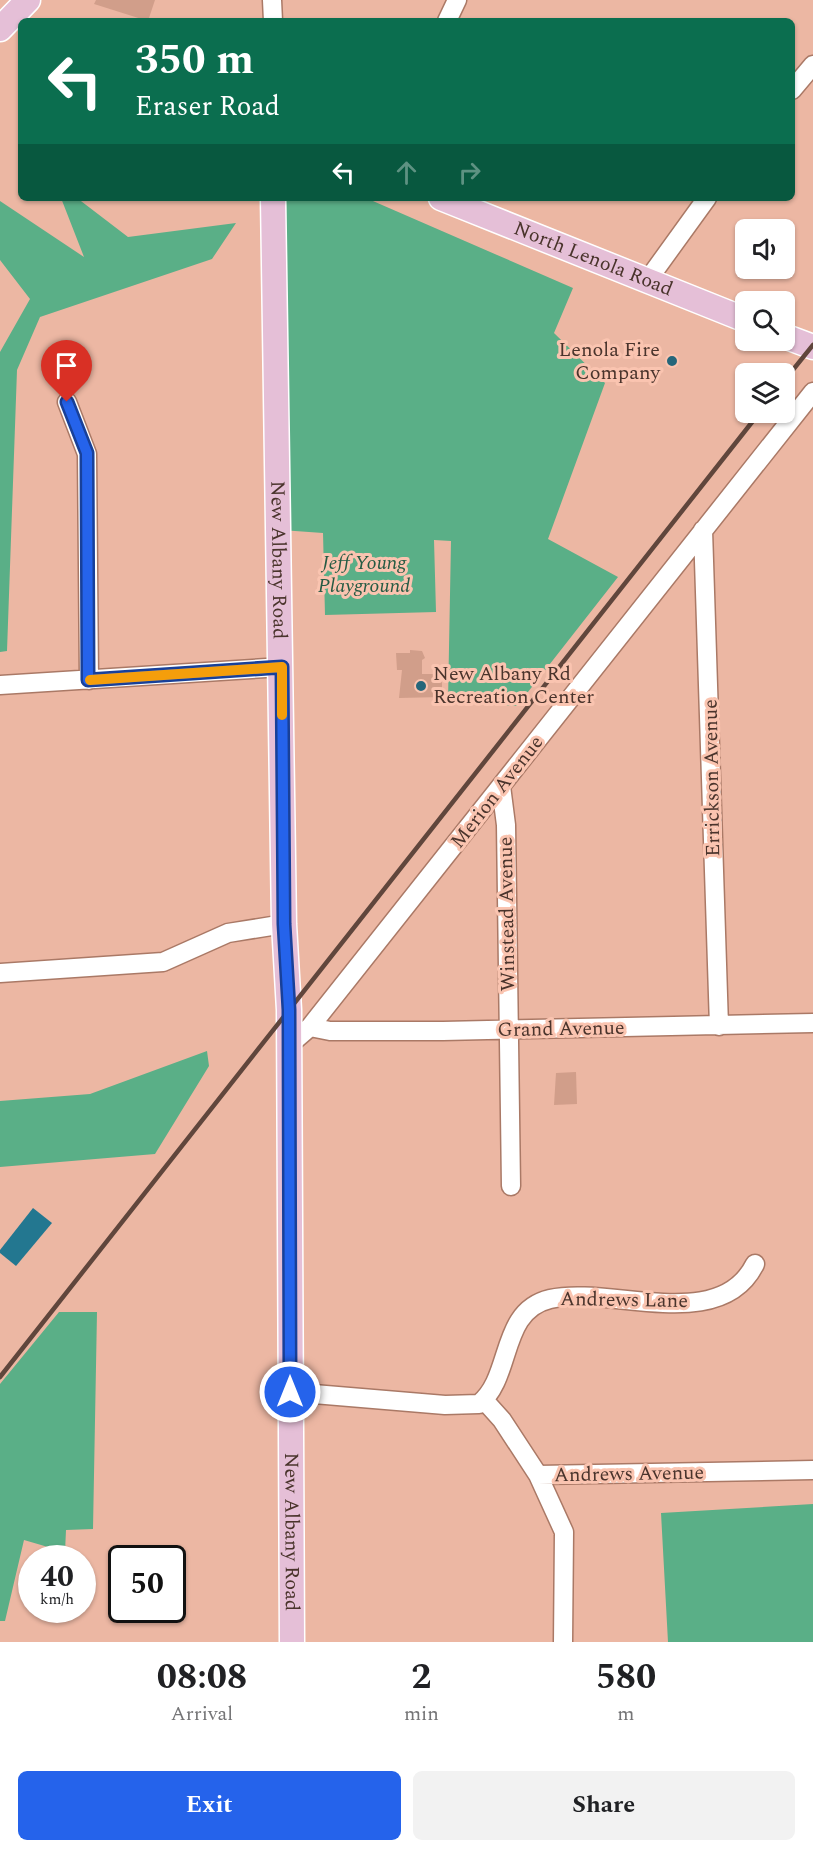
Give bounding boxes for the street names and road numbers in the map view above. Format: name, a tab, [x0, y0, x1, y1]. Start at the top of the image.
street label: North Lenola Road	[509, 214, 677, 304]
street label: New Albany Road	[262, 480, 295, 640]
street label: Errickson Avenue	[696, 699, 728, 857]
street label: Merion Avenue	[443, 729, 551, 855]
street label: Winstead Avenue	[491, 836, 523, 992]
street label: Grand Avenue	[497, 1013, 625, 1045]
street label: Andrews Lane	[560, 1284, 688, 1316]
street label: New Albany Road	[276, 1452, 307, 1611]
street label: Andrews Avenue	[554, 1458, 704, 1490]

